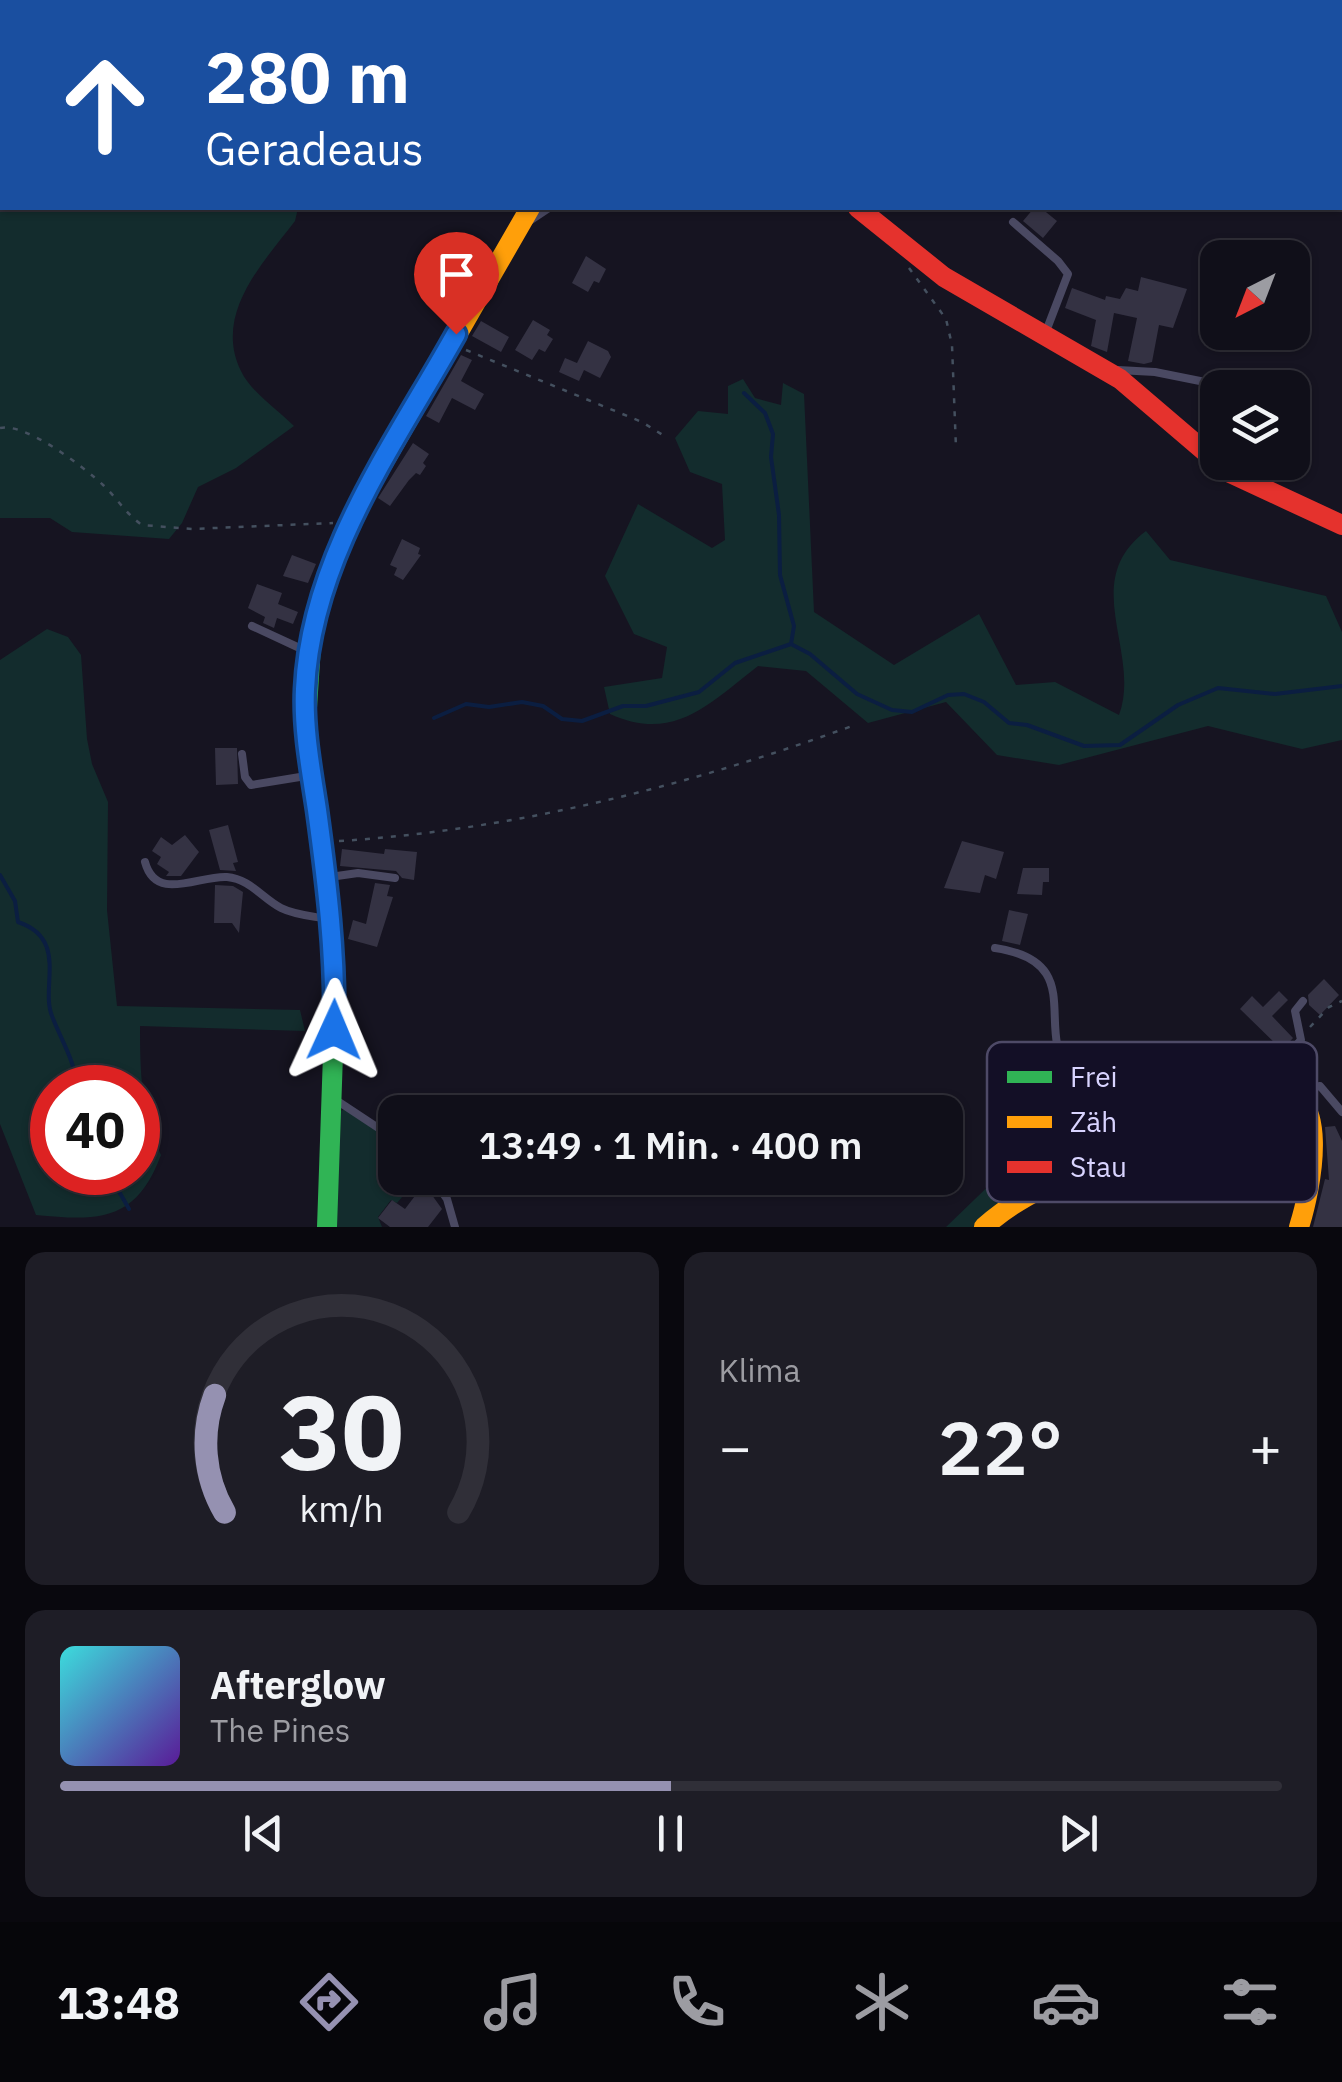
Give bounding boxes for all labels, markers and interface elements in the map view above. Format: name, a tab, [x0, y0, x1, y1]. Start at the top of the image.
text: 280 m	[205, 31, 410, 122]
icon: ahead	[40, 40, 170, 170]
text: Geradeaus	[205, 119, 424, 177]
pin	[414, 232, 499, 335]
north arrow	[1200, 240, 1310, 350]
map controls	[1200, 240, 1310, 480]
icon: arrive	[429, 247, 484, 302]
button: layers	[1200, 370, 1310, 480]
position arrow	[282, 978, 386, 1082]
legend	[987, 1042, 1317, 1202]
text: Frei	[1070, 1058, 1118, 1095]
speed limit sign: 40	[30, 1065, 160, 1195]
text: Zäh	[1070, 1103, 1117, 1140]
text: 13:49 · 1 Min. · 400 m	[479, 1120, 862, 1169]
text: Stau	[1070, 1148, 1127, 1185]
text: Klima	[719, 1349, 801, 1391]
text: 30	[279, 1363, 404, 1499]
text: 22°	[938, 1398, 1063, 1496]
text: −	[719, 1411, 752, 1482]
text: +	[1249, 1411, 1282, 1482]
text: km/h	[300, 1485, 384, 1532]
text: Afterglow	[210, 1660, 386, 1709]
text: The Pines	[210, 1709, 350, 1751]
icon: previous	[236, 1806, 291, 1861]
icon: pause	[643, 1806, 698, 1861]
icon: next	[1051, 1806, 1106, 1861]
icon: directions	[294, 1967, 364, 2037]
icon: music	[478, 1967, 548, 2037]
icon: phone	[662, 1967, 732, 2037]
icon: climate	[847, 1967, 917, 2037]
icon: car	[1031, 1967, 1101, 2037]
icon: filters	[1215, 1967, 1285, 2037]
text: 13:48	[57, 1973, 180, 2031]

